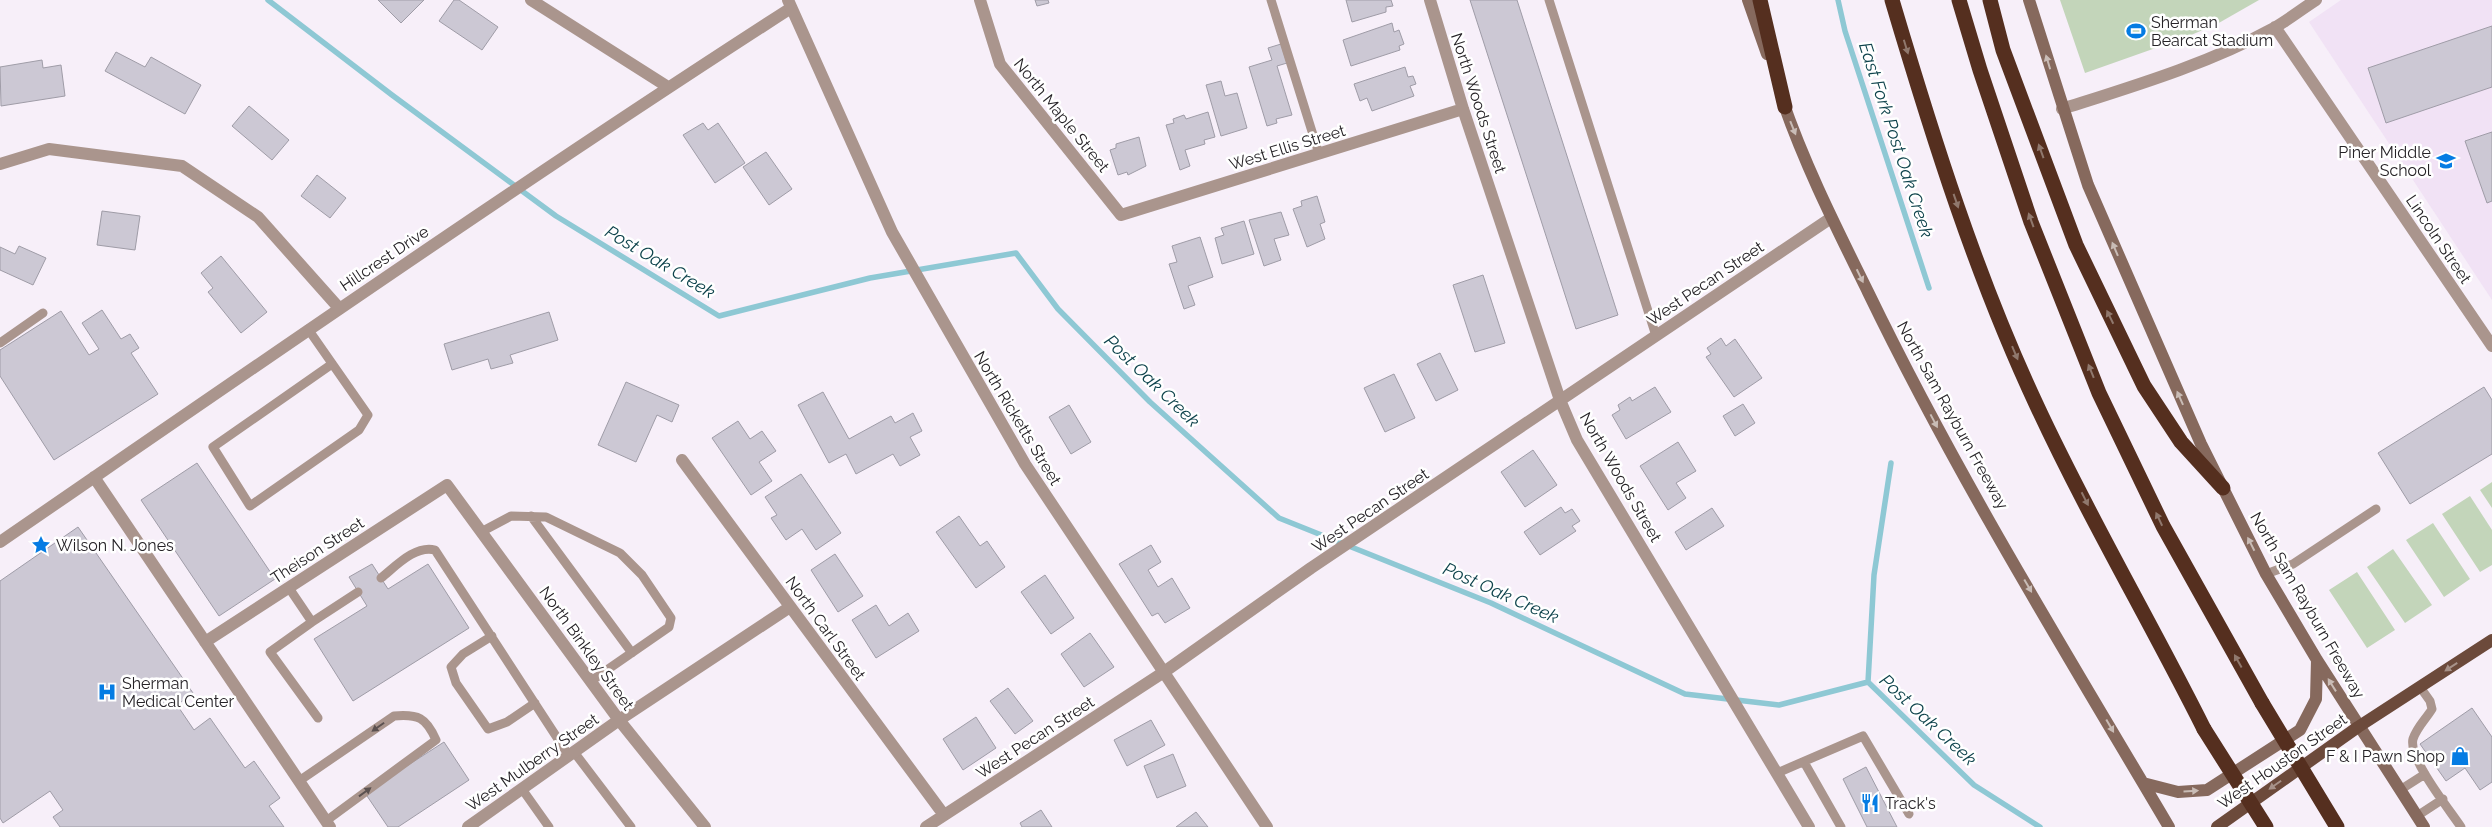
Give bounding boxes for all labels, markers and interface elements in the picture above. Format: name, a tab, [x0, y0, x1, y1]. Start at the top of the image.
place label: Sherman Bearcat Stadium	[2151, 13, 2273, 50]
sports icon: Sherman Bearcat Stadium	[2125, 20, 2147, 42]
street label: North Woods Street	[1447, 31, 1510, 176]
one-way arrow	[1903, 39, 1911, 54]
water label: East Fork Post Oak Creek	[1855, 40, 1938, 241]
one-way arrow	[2043, 54, 2051, 69]
street label: North Maple Street	[1010, 55, 1114, 177]
street label: West Ellis Street	[1227, 121, 1348, 174]
one-way arrow	[1790, 121, 1798, 135]
one-way arrow	[2037, 143, 2045, 158]
place label: Piner Middle School	[2338, 143, 2432, 180]
school or university icon: Piner Middle School	[2435, 150, 2457, 172]
street label: Lincoln Street	[2402, 191, 2475, 288]
one-way arrow	[1952, 194, 1960, 209]
one-way arrow	[2027, 212, 2035, 227]
water label: Post Oak Creek	[602, 221, 719, 303]
street label: Hillcrest Drive	[336, 222, 432, 295]
street label: West Pecan Street	[1643, 237, 1768, 330]
one-way arrow	[2111, 242, 2119, 256]
one-way arrow	[1856, 269, 1864, 284]
one-way arrow	[2106, 310, 2114, 324]
street label: North Sam Rayburn Freeway	[1893, 318, 2012, 513]
water label: Post Oak Creek	[1100, 330, 1205, 432]
one-way arrow	[2011, 346, 2019, 360]
street label: North Ricketts Street	[970, 348, 1065, 489]
one-way arrow	[2087, 363, 2095, 378]
one-way arrow	[2176, 391, 2184, 405]
street label: North Woods Street	[1576, 409, 1666, 546]
one-way arrow	[1930, 414, 1939, 428]
street label: West Pecan Street	[1308, 464, 1433, 557]
one-way arrow	[2081, 492, 2089, 506]
street label: North Sam Rayburn Freeway	[2246, 509, 2369, 702]
one-way arrow	[2155, 512, 2163, 526]
street label: Theison Street	[267, 513, 368, 588]
place icon: Wilson N. Jones	[30, 534, 52, 556]
place label: Wilson N. Jones	[56, 536, 174, 555]
one-way arrow	[2247, 537, 2255, 552]
water label: Post Oak Creek	[1440, 558, 1563, 628]
street label: North Carl Street	[782, 573, 870, 684]
one-way arrow	[2024, 579, 2033, 592]
street label: North Binkley Street	[535, 583, 638, 714]
one-way arrow	[2234, 653, 2242, 668]
one-way arrow	[2444, 662, 2458, 672]
water label: Post Oak Creek	[1876, 670, 1981, 770]
place label: Sherman Medical Center	[122, 674, 234, 711]
one-way arrow	[2328, 679, 2337, 692]
hospital icon: Sherman Medical Center	[96, 681, 118, 703]
street label: West Pecan Street	[973, 692, 1098, 783]
street label: West Mulberry Street	[462, 709, 603, 815]
street label: West Houston Street	[2214, 709, 2351, 813]
one-way arrow	[2106, 720, 2115, 733]
one-way arrow	[371, 722, 385, 732]
shop icon: F & I Pawn Shop	[2449, 745, 2471, 767]
place label: F & I Pawn Shop	[2326, 747, 2445, 766]
one-way arrow	[2269, 780, 2282, 791]
one-way arrow	[358, 787, 372, 797]
one-way arrow	[2183, 787, 2199, 795]
restaurant icon: Track's	[1859, 792, 1881, 814]
place label: Track's	[1885, 794, 1936, 813]

